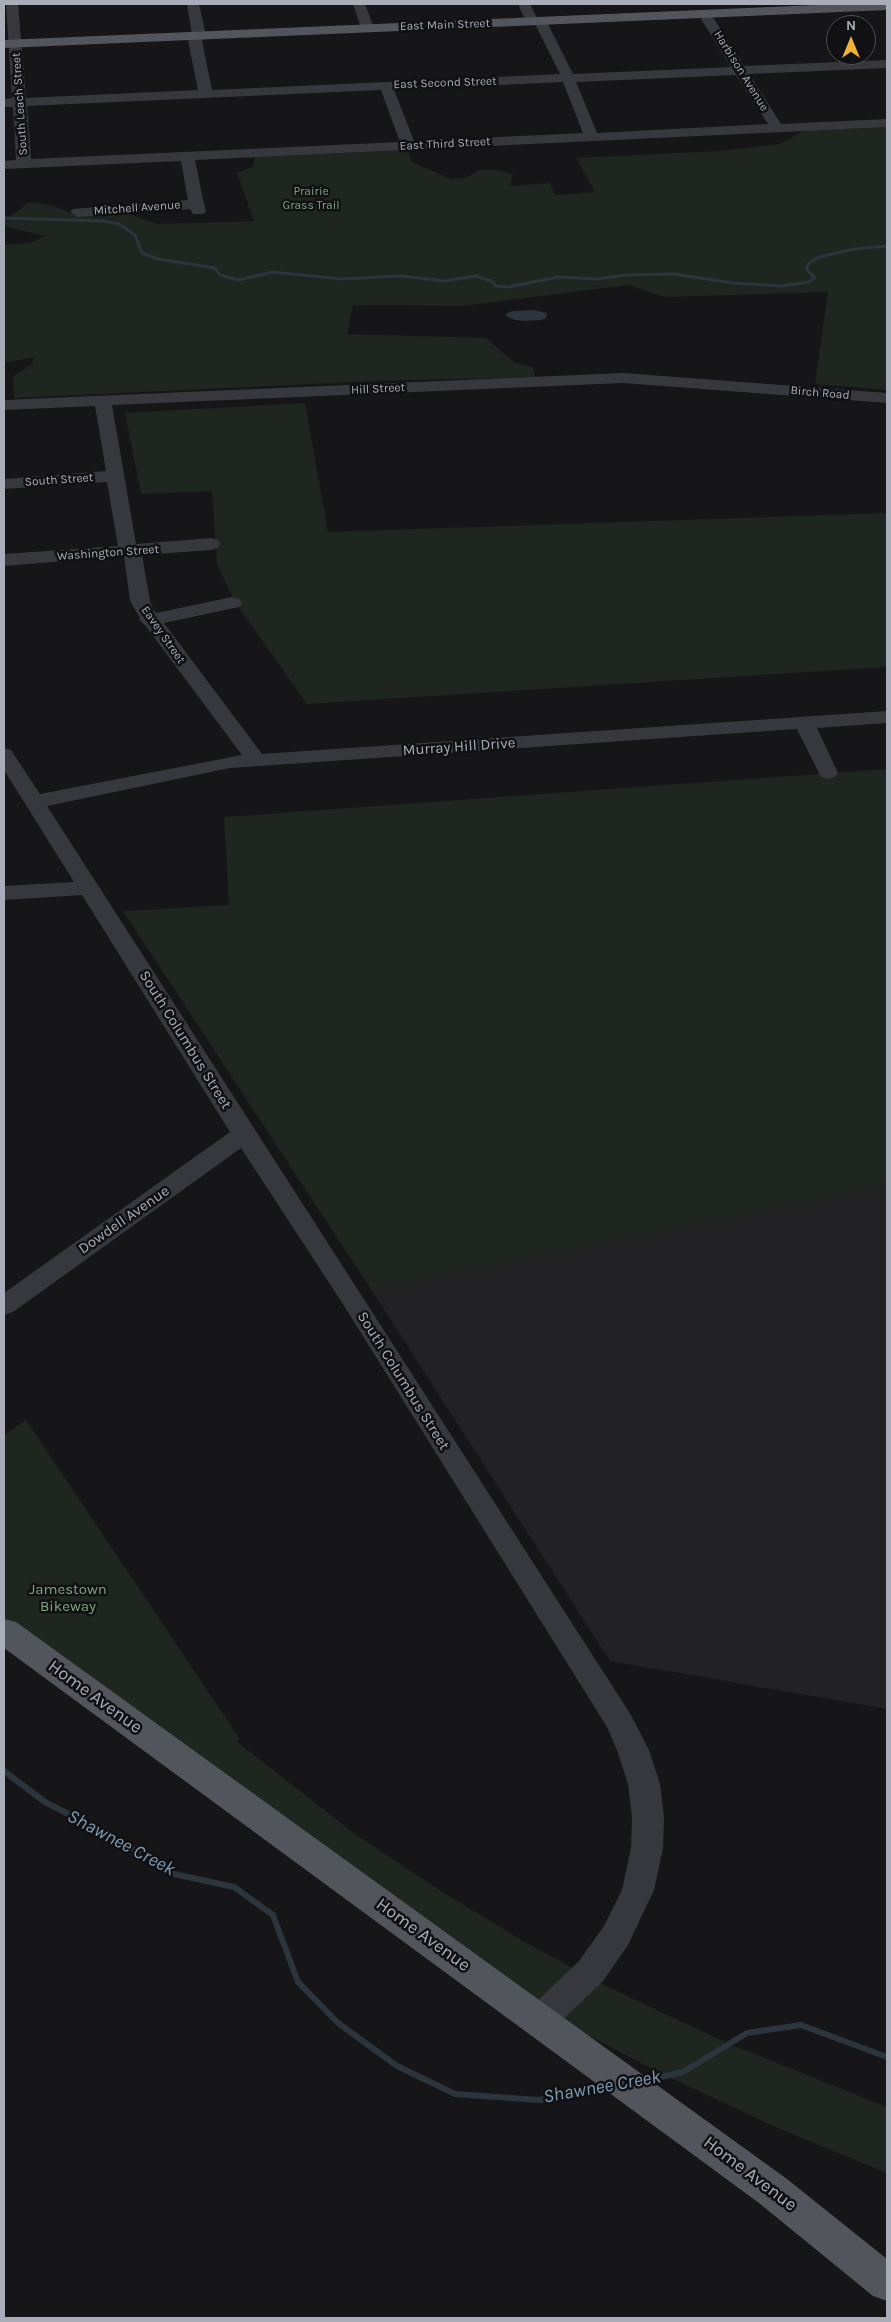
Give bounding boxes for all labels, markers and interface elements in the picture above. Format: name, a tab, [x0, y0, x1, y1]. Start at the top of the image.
north arrow	[826, 15, 876, 65]
street label: East Main Street	[400, 16, 490, 34]
text: N	[846, 17, 856, 34]
street label: Harbison Avenue	[710, 28, 772, 114]
street label: South Leach Street	[9, 52, 31, 156]
street label: East Second Street	[393, 74, 497, 92]
street label: East Third Street	[399, 134, 491, 154]
park label: Prairie Grass Trail	[282, 185, 340, 213]
street label: Mitchell Avenue	[93, 198, 181, 218]
street label: Hill Street	[351, 380, 405, 398]
street label: Birch Road	[790, 383, 850, 403]
street label: South Street	[24, 470, 94, 490]
street label: Washington Street	[57, 542, 159, 564]
street label: Eavey Street	[138, 603, 188, 667]
street label: Murray Hill Drive	[402, 734, 516, 760]
street label: South Columbus Street	[135, 967, 235, 1113]
street label: Dowdell Avenue	[75, 1182, 173, 1258]
street label: South Columbus Street	[353, 1308, 453, 1454]
park label: Jamestown Bikeway	[29, 1581, 107, 1616]
street label: Home Avenue	[44, 1656, 146, 1738]
water label: Shawnee Creek	[63, 1805, 179, 1881]
street label: Home Avenue	[372, 1894, 474, 1976]
water label: Shawnee Creek	[541, 2065, 663, 2109]
street label: Home Avenue	[699, 2132, 801, 2216]

